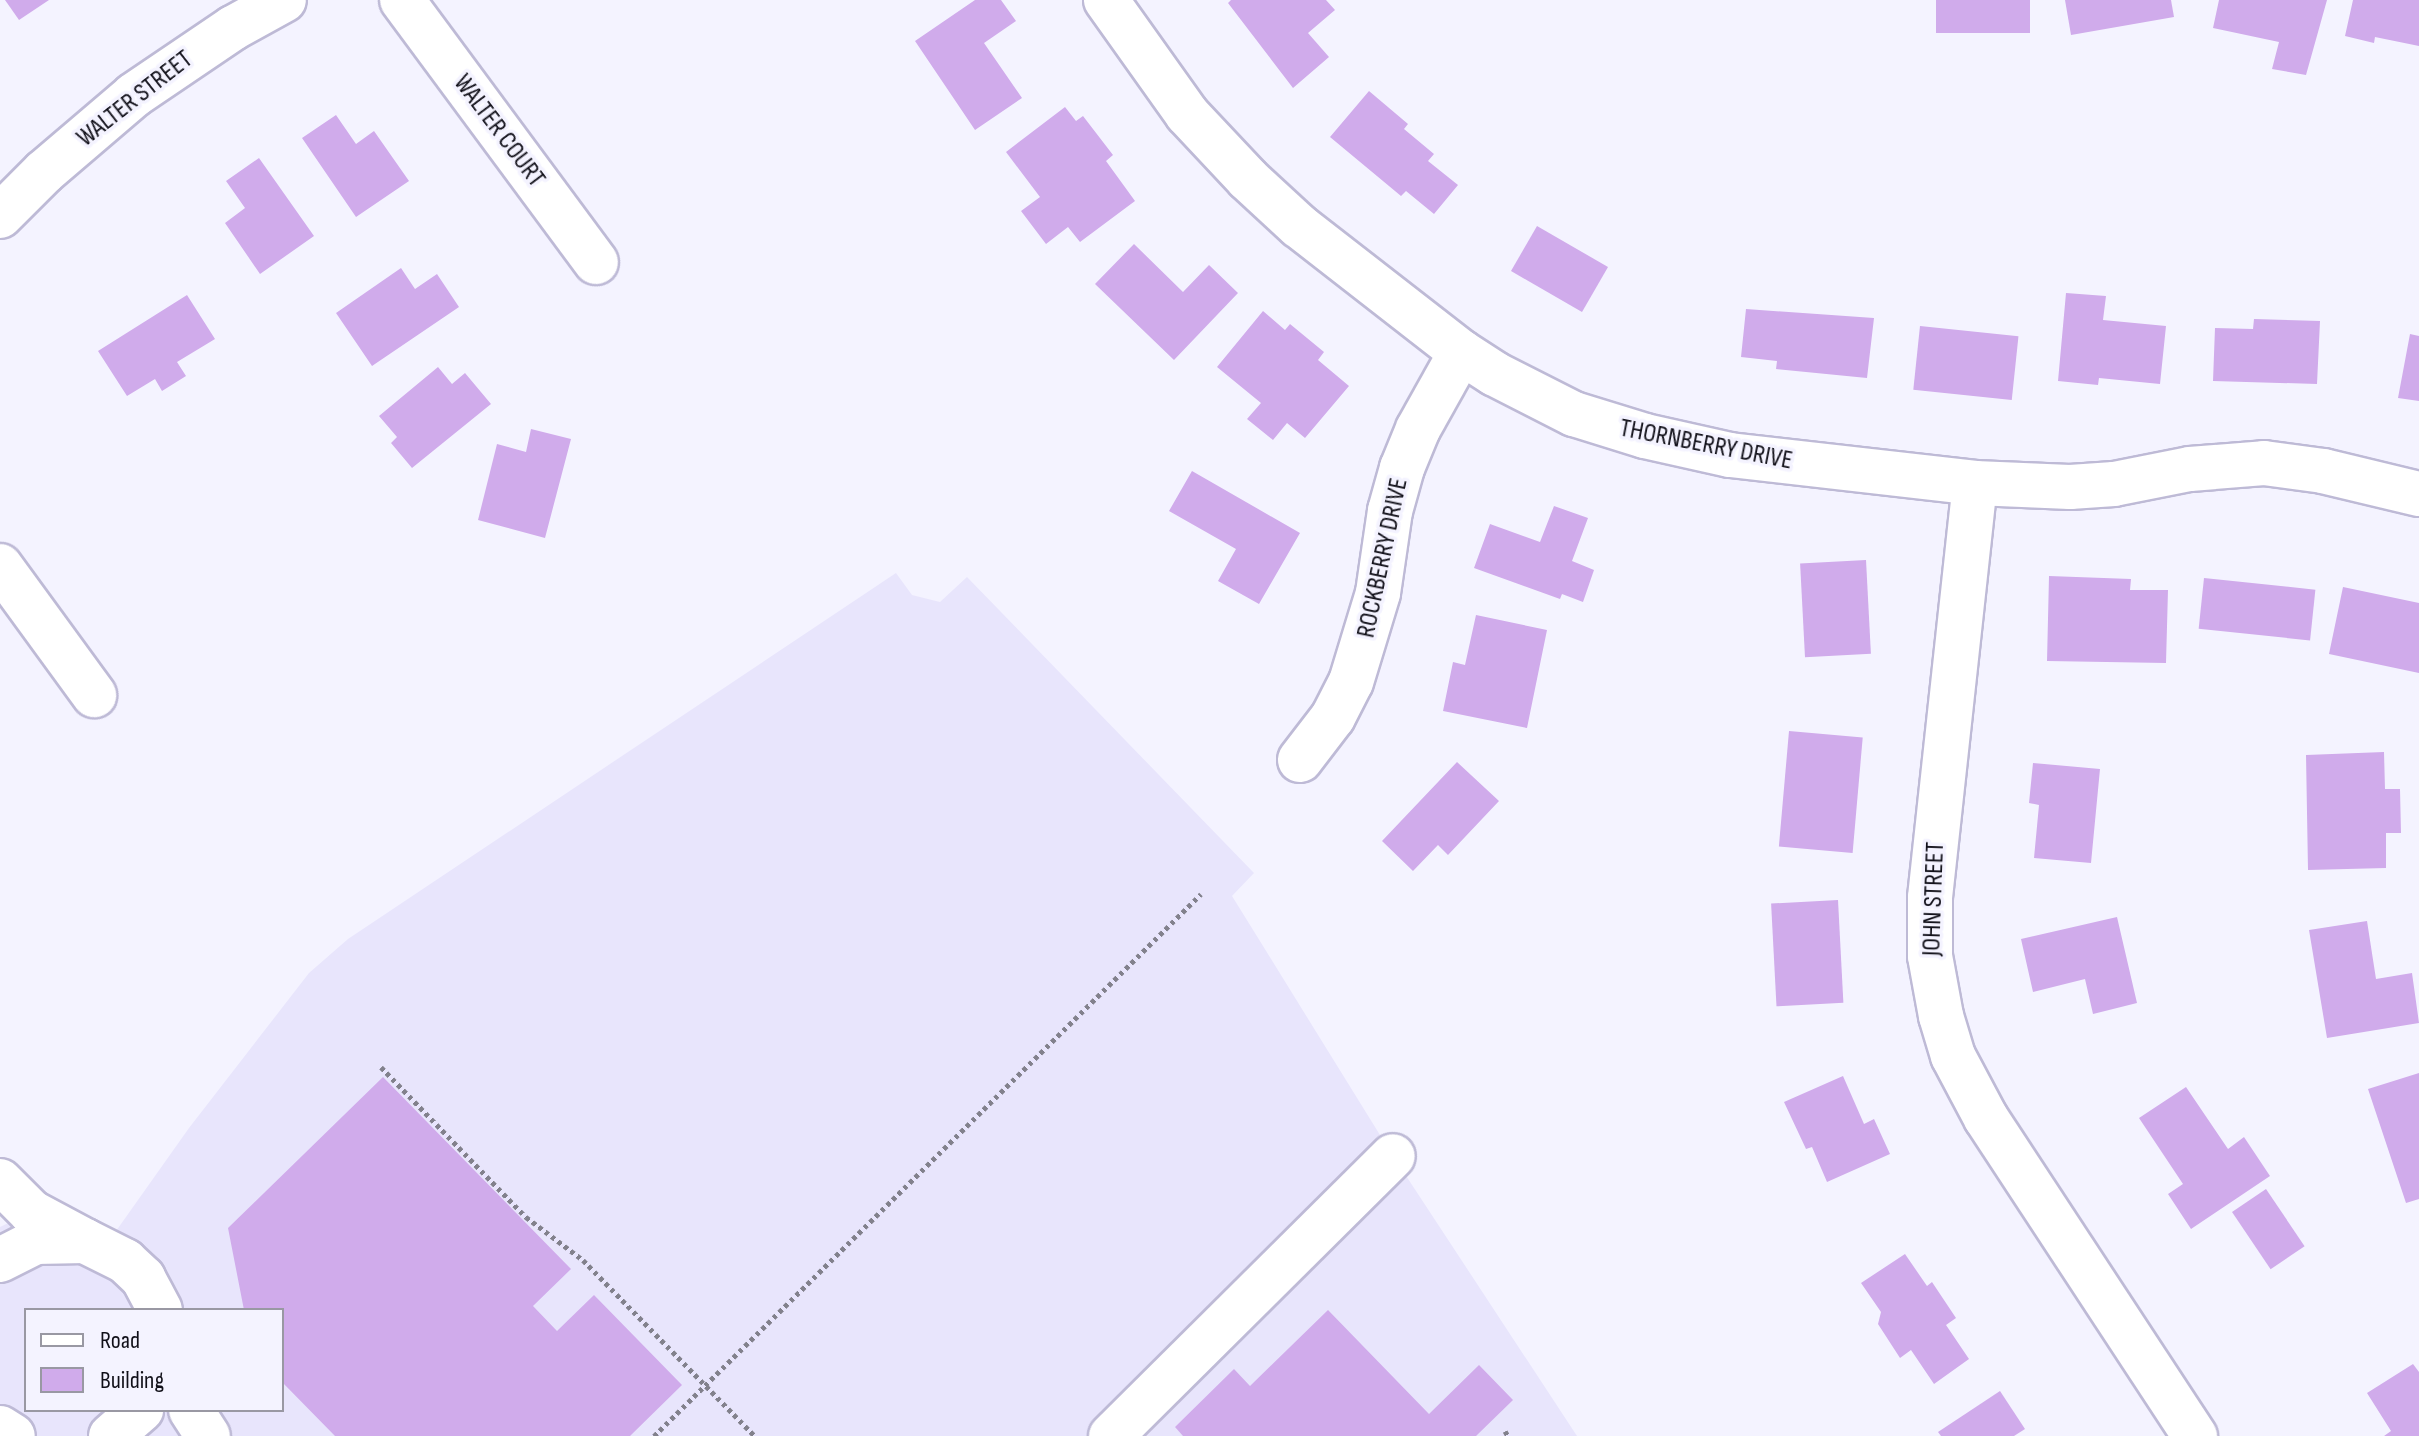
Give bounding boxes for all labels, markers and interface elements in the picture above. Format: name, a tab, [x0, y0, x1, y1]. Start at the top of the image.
street label: WALTER STREET	[71, 44, 199, 154]
street label: WALTER COURT	[446, 68, 552, 194]
street label: THORNBERRY DRIVE	[1617, 413, 1795, 477]
street label: ROCKBERRY DRIVE	[1351, 475, 1415, 641]
street label: JOHN STREET	[1916, 841, 1952, 957]
legend	[24, 1308, 284, 1412]
text: Road	[100, 1326, 140, 1355]
text: Building	[100, 1366, 164, 1395]

